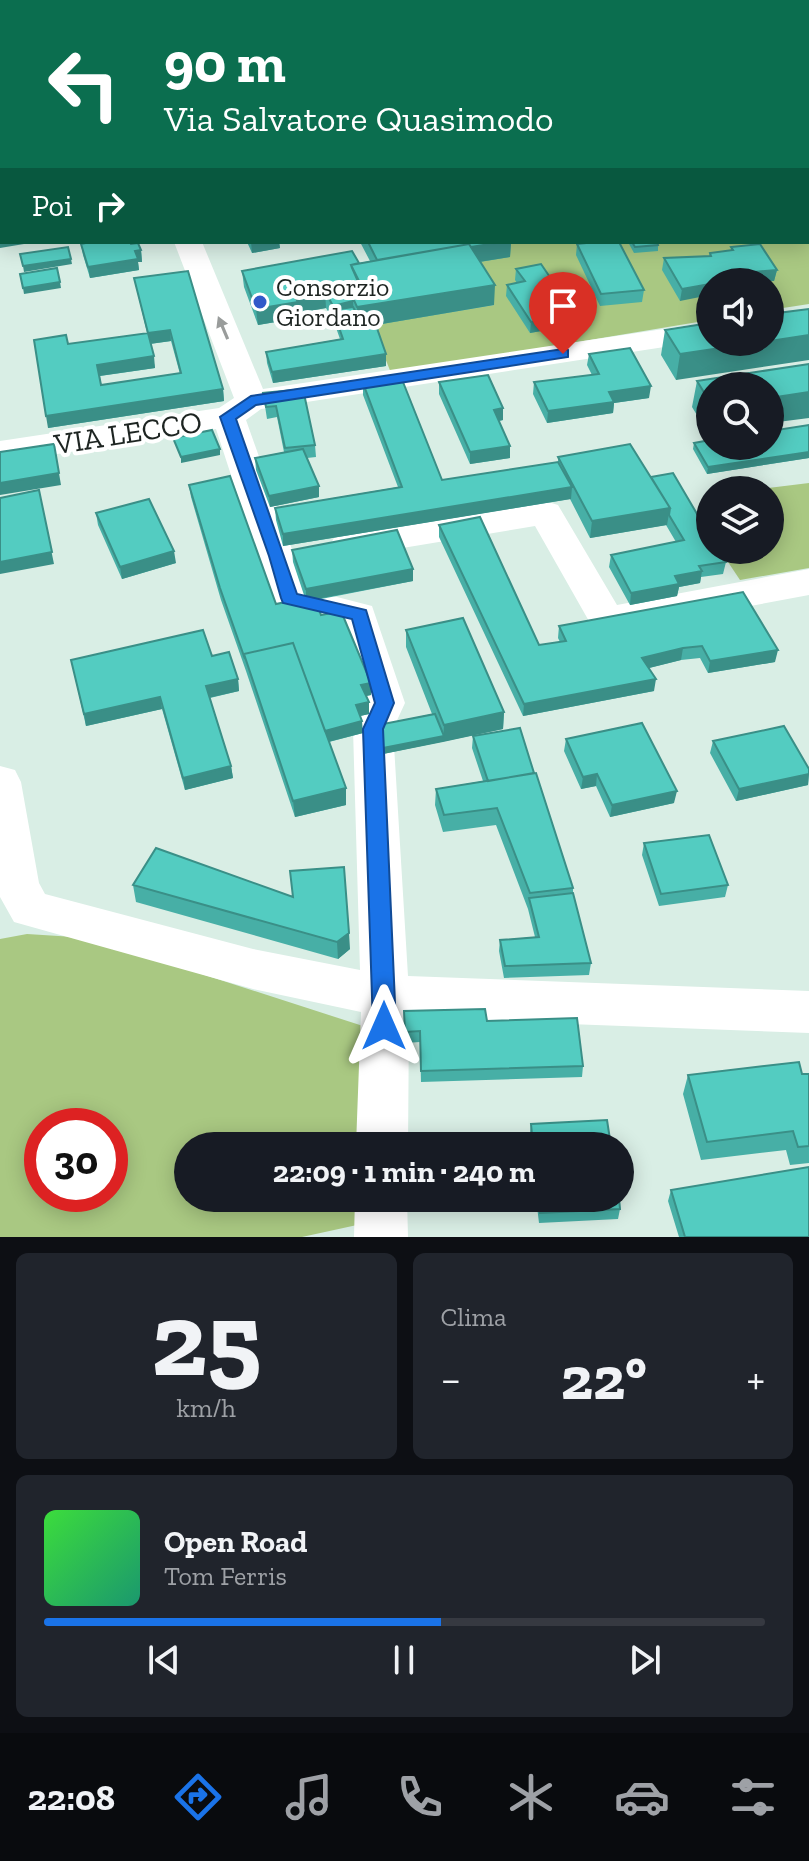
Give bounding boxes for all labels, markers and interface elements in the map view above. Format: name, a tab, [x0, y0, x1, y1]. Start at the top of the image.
text: 90 m	[164, 29, 286, 96]
icon: left	[32, 32, 136, 136]
text: Via Salvatore Quasimodo	[164, 97, 553, 140]
icon: right	[88, 184, 132, 228]
text: Poi	[32, 188, 72, 224]
map controls	[696, 268, 784, 564]
button: sound	[696, 268, 784, 356]
place label: Consorzio Giordano	[276, 271, 389, 333]
pin	[529, 272, 597, 354]
icon: arrive	[541, 284, 585, 328]
marker: Consorzio Giordano	[251, 293, 269, 311]
one-way arrow	[217, 316, 230, 340]
button: search	[696, 372, 784, 460]
street label: VIA LECCO	[51, 404, 204, 463]
button: layers	[696, 476, 784, 564]
position arrow	[342, 984, 426, 1068]
speed limit sign: 30	[24, 1108, 128, 1212]
text: 22:09 · 1 min · 240 m	[273, 1154, 535, 1190]
text: 25	[151, 1277, 261, 1402]
text: Clima	[441, 1301, 507, 1333]
text: 22°	[561, 1342, 647, 1414]
text: −	[441, 1352, 461, 1405]
text: +	[746, 1352, 765, 1405]
text: km/h	[177, 1392, 236, 1424]
text: Open Road	[164, 1524, 307, 1560]
text: Tom Ferris	[164, 1560, 287, 1592]
icon: previous	[142, 1638, 186, 1682]
icon: pause	[382, 1638, 426, 1682]
icon: next	[623, 1638, 667, 1682]
icon: directions	[170, 1769, 226, 1825]
icon: music	[281, 1769, 337, 1825]
icon: phone	[392, 1769, 448, 1825]
icon: climate	[503, 1769, 559, 1825]
icon: car	[614, 1769, 670, 1825]
icon: filters	[725, 1769, 781, 1825]
text: 22:08	[28, 1776, 115, 1819]

